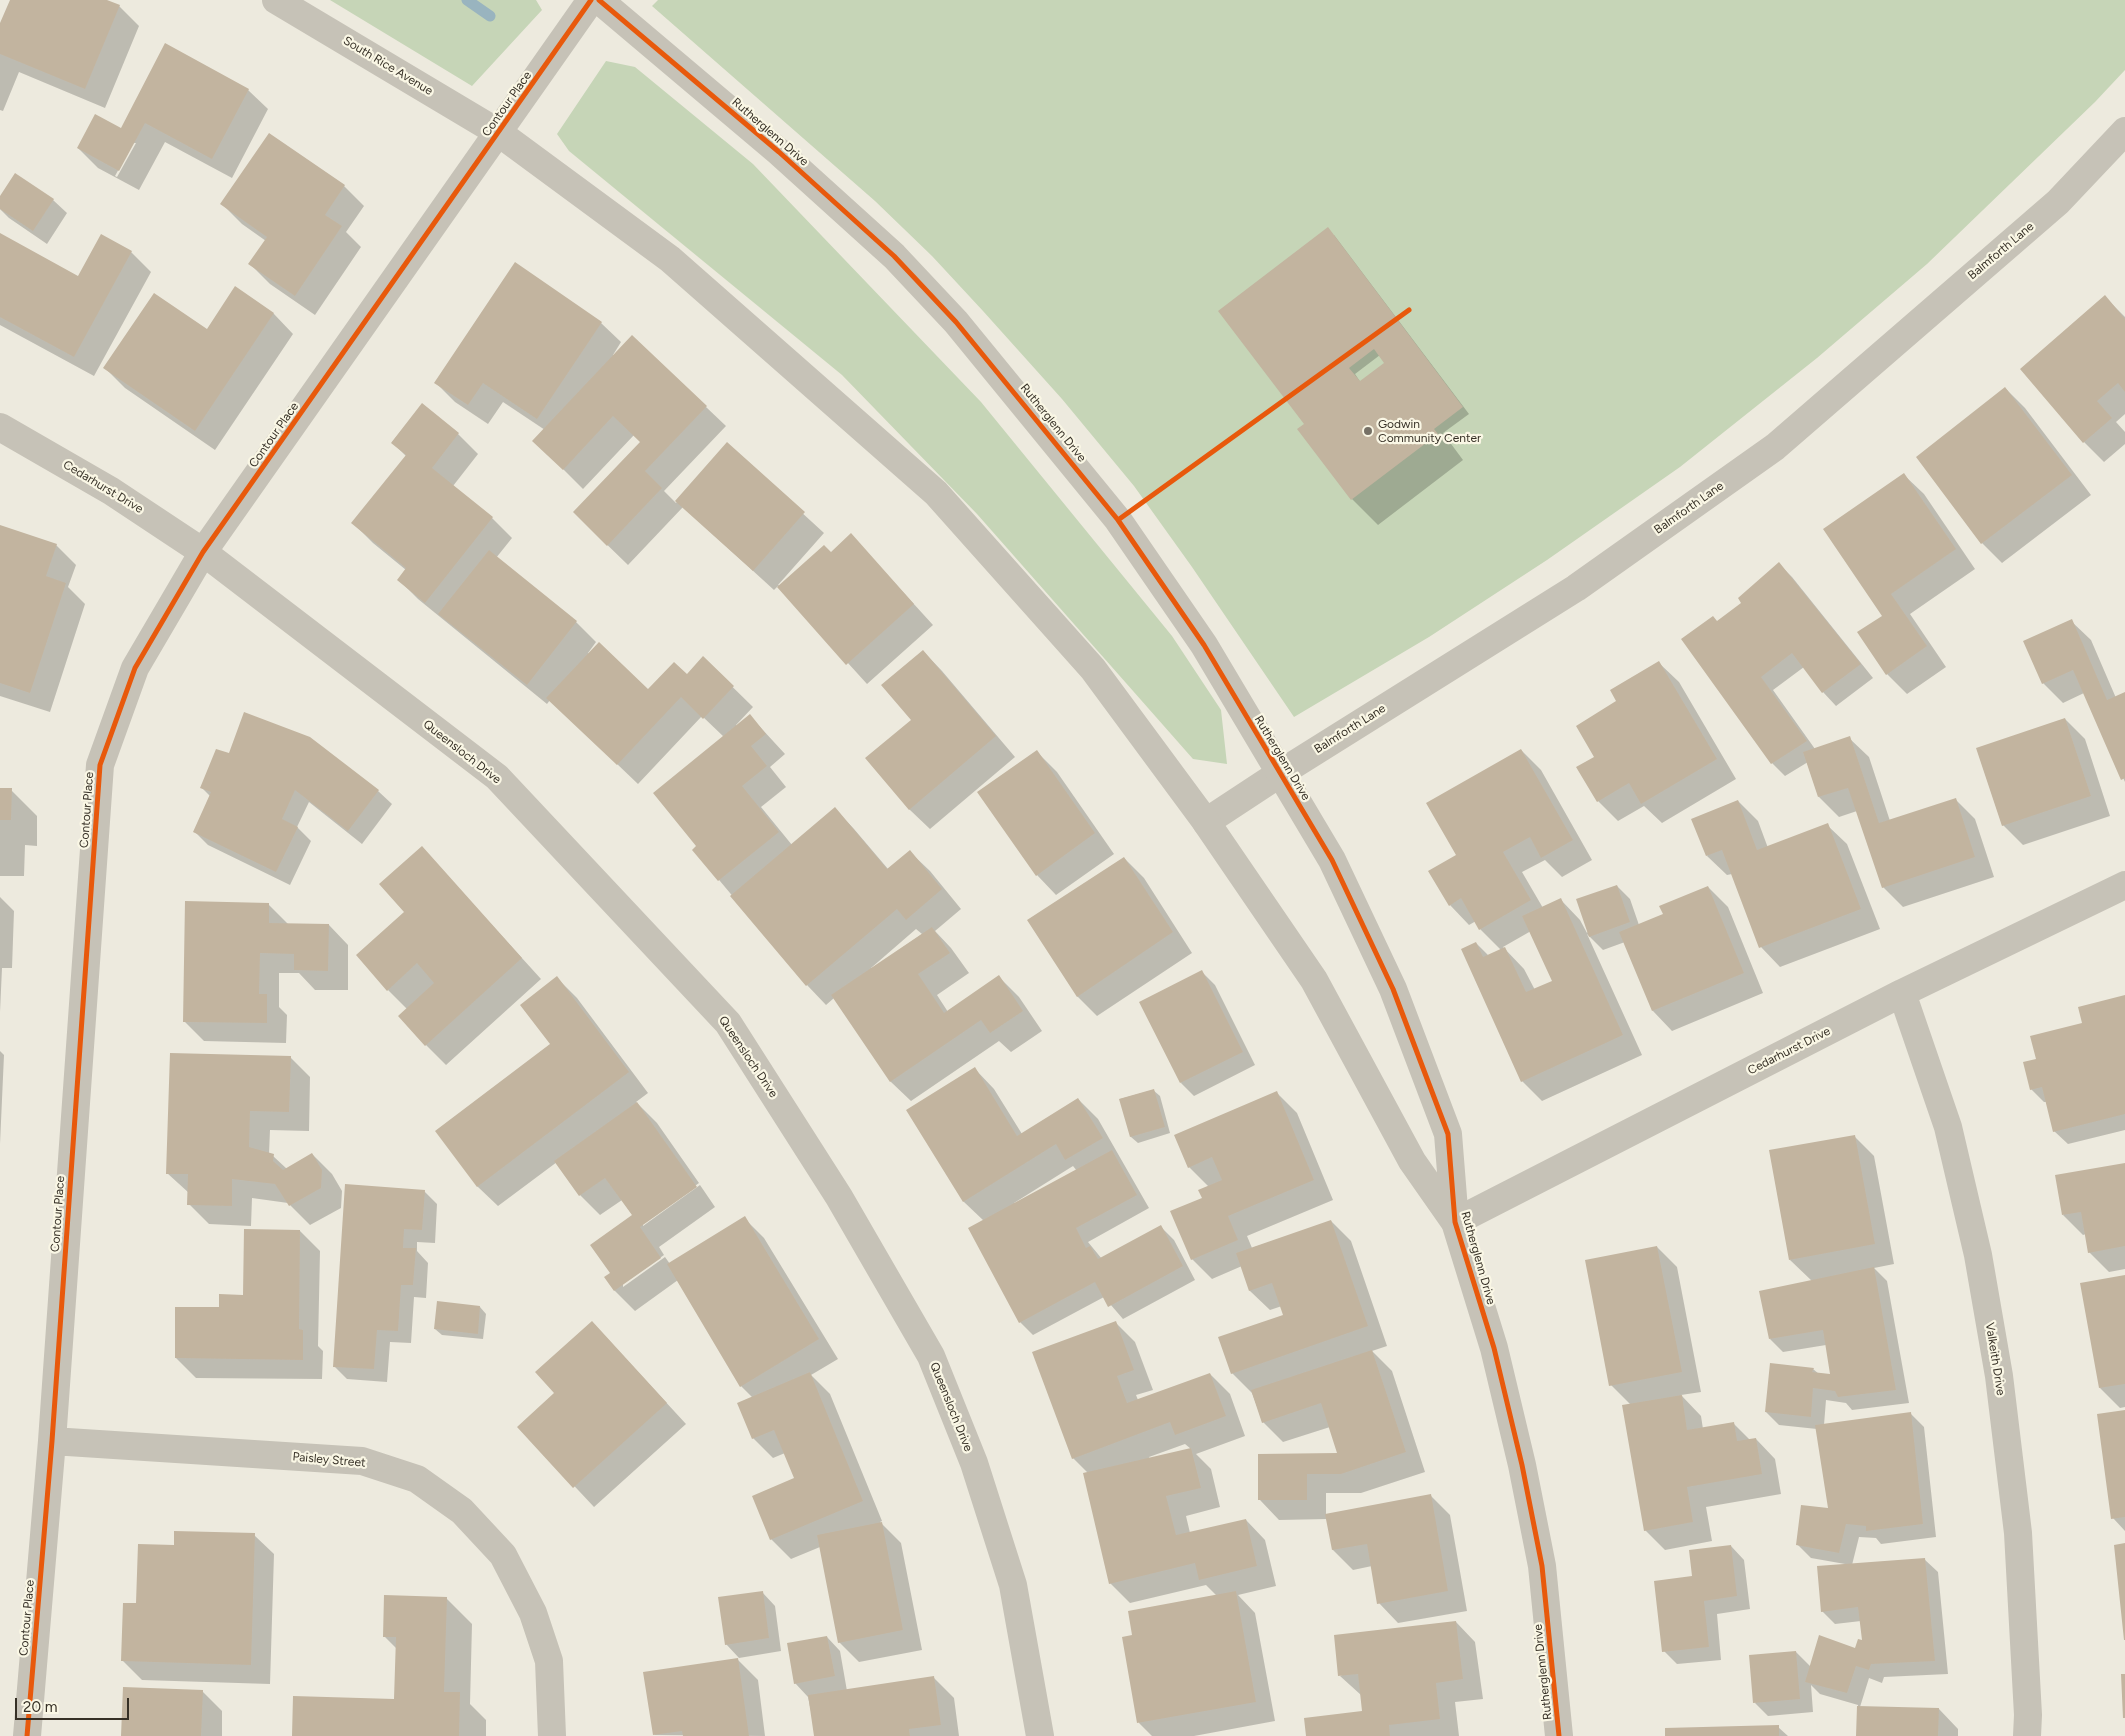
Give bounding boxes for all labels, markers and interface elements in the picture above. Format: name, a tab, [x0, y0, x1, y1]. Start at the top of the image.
street label: South Rice Avenue	[341, 34, 435, 98]
street label: Contour Place	[479, 69, 535, 139]
street label: Rutherglenn Drive	[729, 95, 811, 169]
street label: Balmforth Lane	[1965, 219, 2037, 283]
street label: Rutherglenn Drive	[1017, 381, 1089, 465]
street label: Contour Place	[246, 400, 302, 470]
place label: Godwin Community Center	[1378, 417, 1481, 445]
marker: Godwin Community Center	[1362, 425, 1374, 437]
street label: Cedarhurst Drive	[60, 457, 146, 517]
street label: Balmforth Lane	[1651, 479, 1727, 537]
street label: Balmforth Lane	[1312, 701, 1388, 757]
street label: Rutherglenn Drive	[1251, 713, 1313, 803]
street label: Queensloch Drive	[420, 717, 504, 787]
street label: Contour Place	[77, 771, 97, 849]
street label: Queensloch Drive	[715, 1014, 781, 1100]
street label: Cedarhurst Drive	[1745, 1024, 1833, 1078]
street label: Contour Place	[48, 1175, 68, 1253]
street label: Rutherglenn Drive	[1458, 1210, 1498, 1306]
street label: Valkeith Drive	[1982, 1322, 2008, 1396]
street label: Queensloch Drive	[927, 1360, 975, 1454]
street label: Paisley Street	[292, 1450, 366, 1470]
street label: Contour Place	[17, 1579, 37, 1657]
street label: Rutherglenn Drive	[1531, 1623, 1555, 1721]
scale bar	[18, 1688, 131, 1720]
text: 20 m	[23, 1698, 57, 1716]

